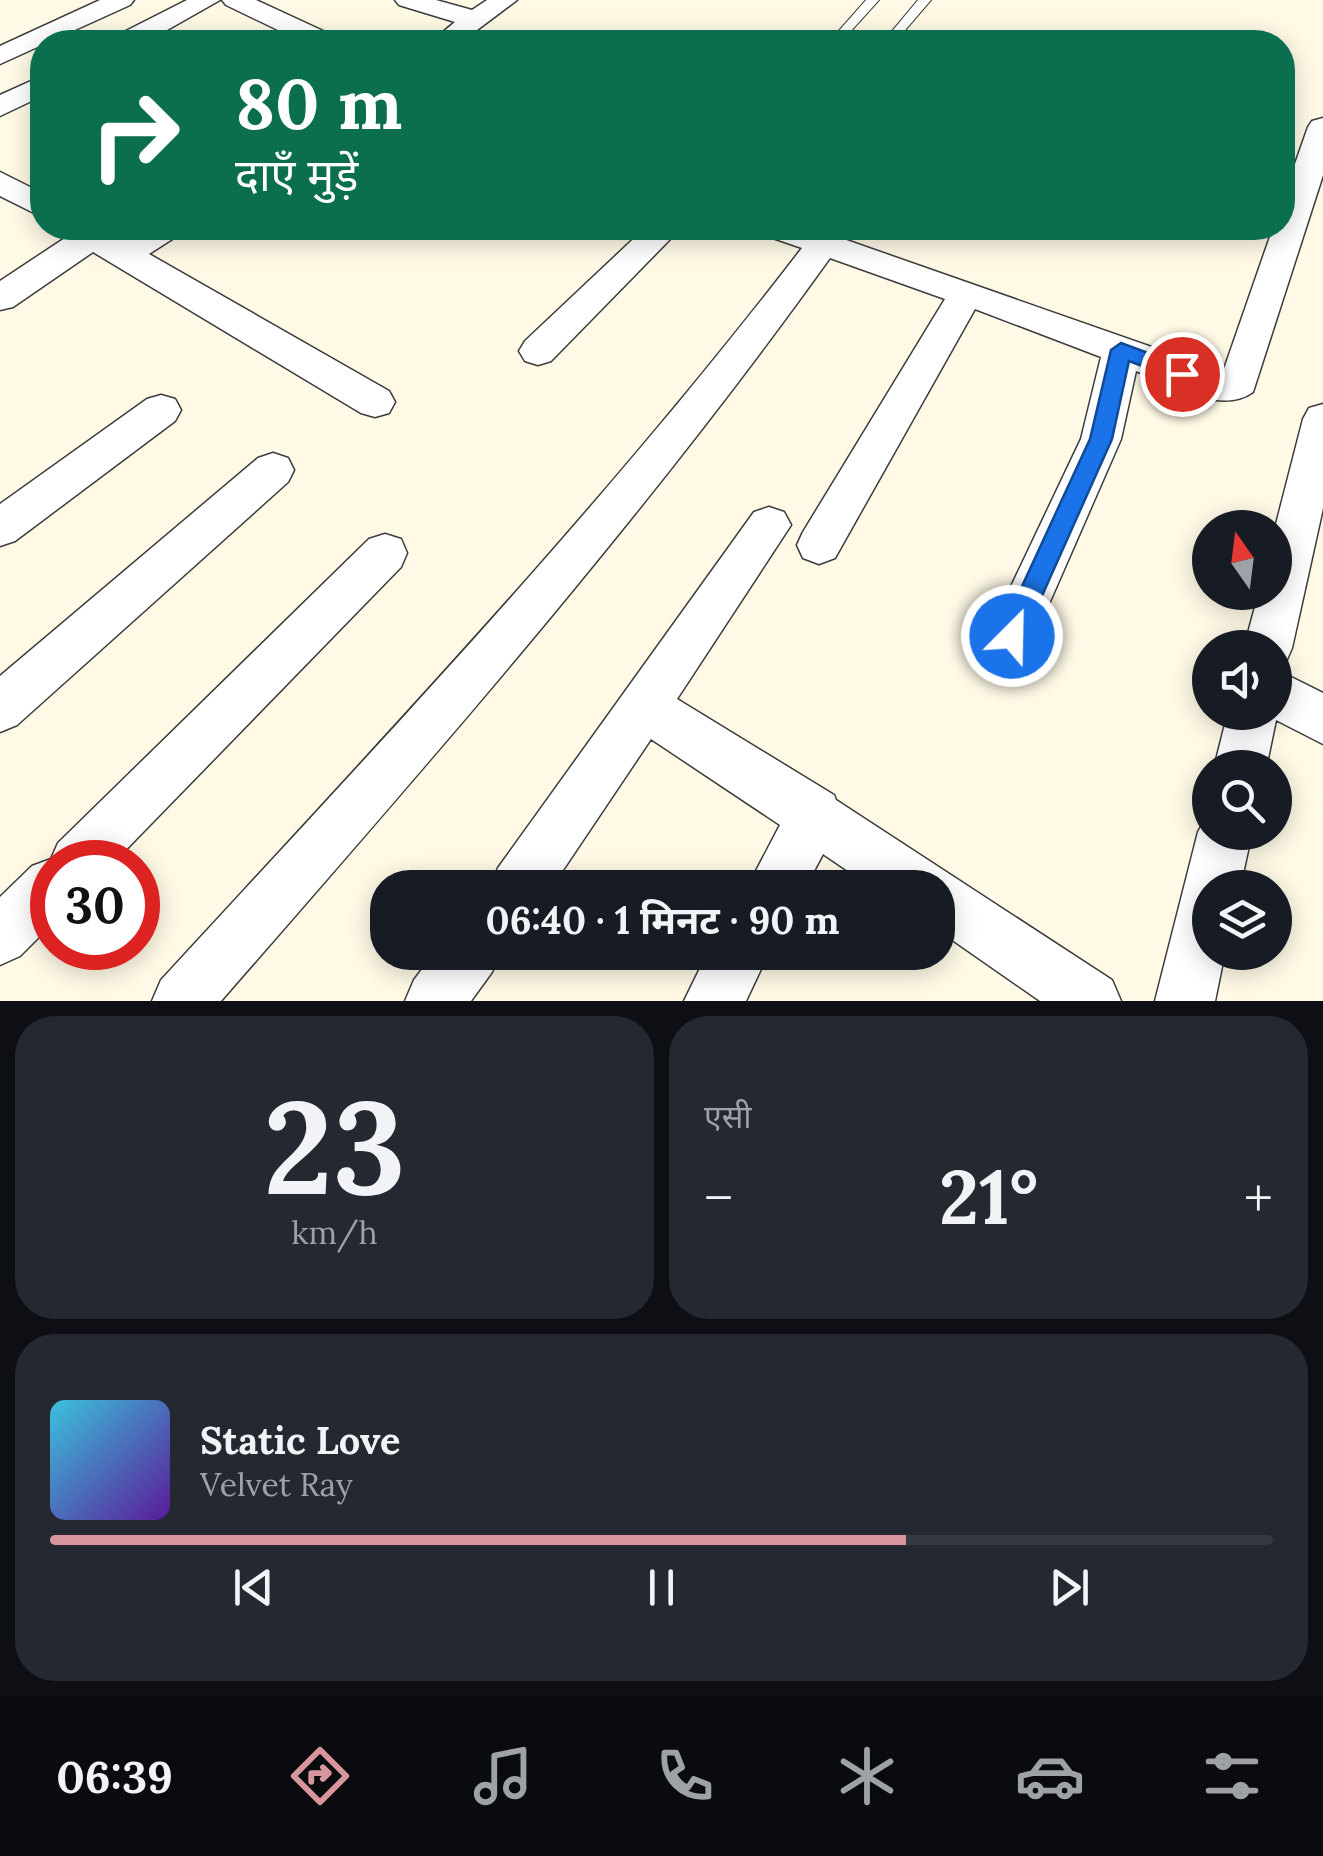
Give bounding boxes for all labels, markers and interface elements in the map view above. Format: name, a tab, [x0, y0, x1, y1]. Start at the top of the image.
text: 80 m	[235, 59, 402, 148]
icon: right	[70, 70, 200, 200]
text: दाएँ मुड़ें	[235, 146, 358, 203]
pin	[1140, 332, 1225, 417]
icon: arrive	[1155, 347, 1210, 402]
north arrow	[1192, 510, 1292, 610]
map controls	[1192, 510, 1292, 970]
position arrow	[960, 584, 1064, 688]
button: sound	[1192, 630, 1292, 730]
button: search	[1192, 750, 1292, 850]
speed limit sign: 30	[30, 840, 160, 970]
button: layers	[1192, 870, 1292, 970]
text: 06:40 · 1 मिनट · 90 m	[486, 896, 839, 944]
text: 23	[263, 1063, 406, 1230]
text: एसी	[704, 1096, 752, 1137]
text: 21°	[939, 1149, 1038, 1245]
text: −	[704, 1163, 733, 1233]
text: +	[1244, 1163, 1273, 1233]
text: km/h	[291, 1212, 378, 1253]
text: Static Love	[200, 1416, 400, 1464]
text: Velvet Ray	[200, 1464, 353, 1505]
icon: previous	[226, 1560, 281, 1615]
icon: pause	[634, 1560, 689, 1615]
icon: next	[1042, 1560, 1097, 1615]
icon: directions	[285, 1741, 355, 1811]
icon: music	[468, 1741, 538, 1811]
icon: phone	[650, 1741, 720, 1811]
icon: climate	[832, 1741, 902, 1811]
icon: car	[1015, 1741, 1085, 1811]
icon: filters	[1197, 1741, 1267, 1811]
text: 06:39	[56, 1748, 173, 1805]

